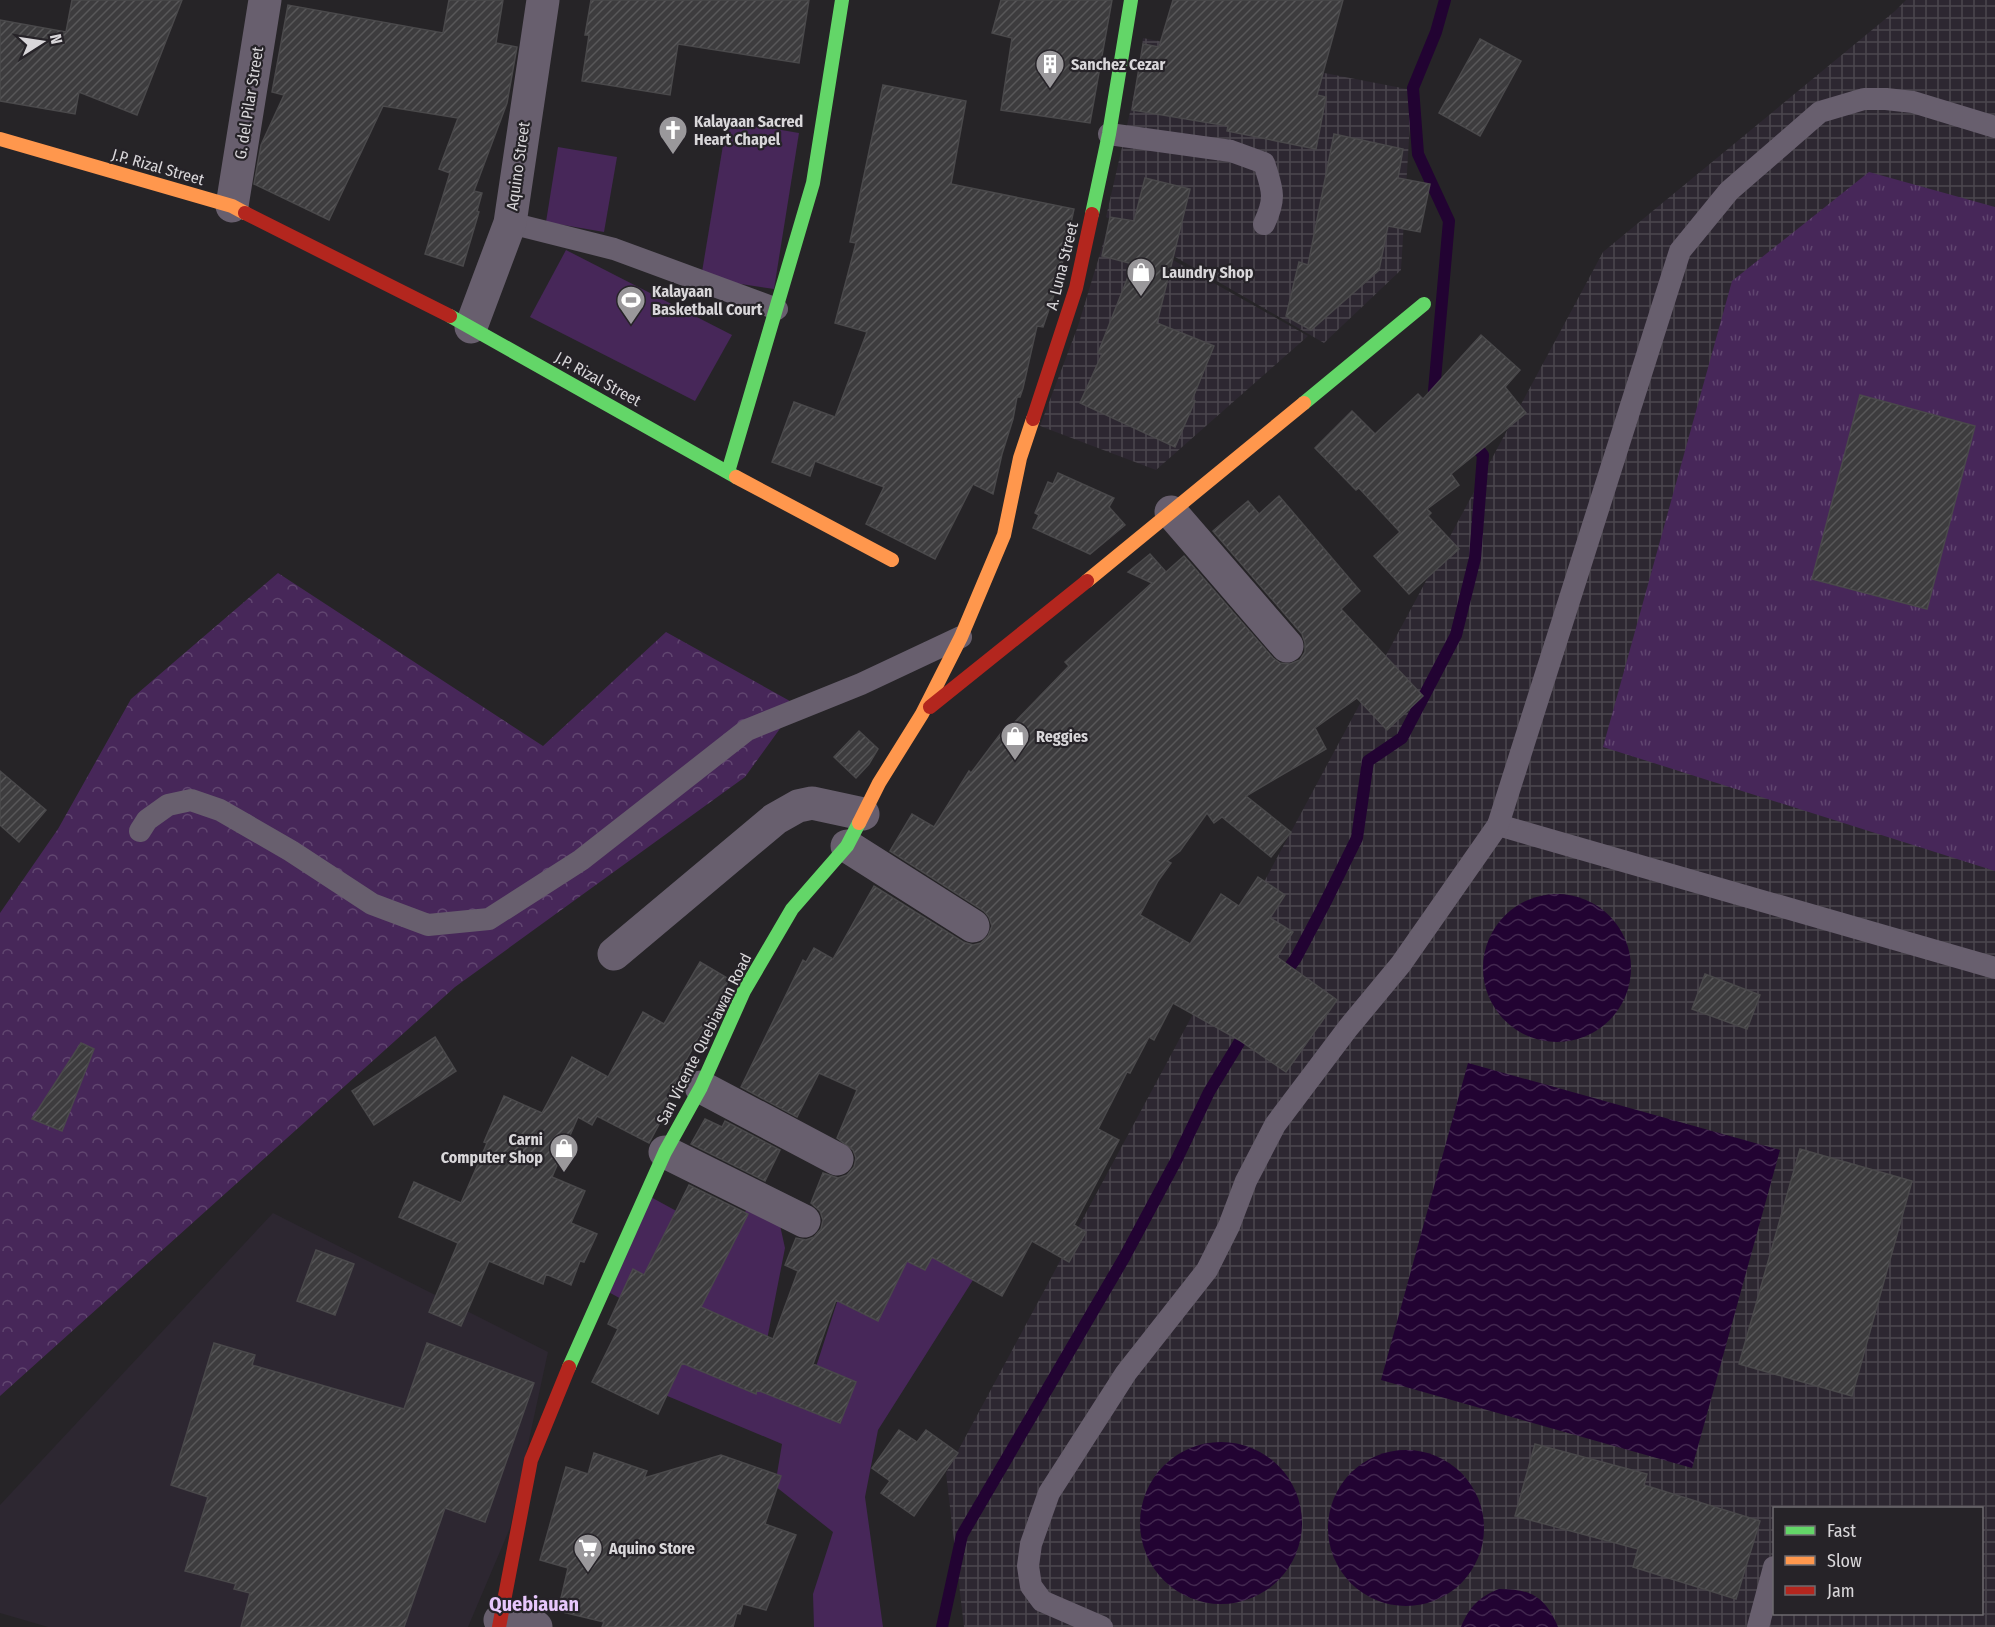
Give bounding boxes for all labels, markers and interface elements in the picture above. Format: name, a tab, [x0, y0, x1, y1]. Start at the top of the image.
north arrow	[12, 12, 72, 72]
text: N	[46, 32, 66, 46]
street label: G. del Pilar Street	[231, 45, 267, 161]
building icon: Sanchez Cezar	[1034, 48, 1066, 90]
place label: Sanchez Cezar	[1071, 55, 1165, 74]
place label: Kalayaan Sacred Heart Chapel	[694, 112, 803, 149]
church icon: Kalayaan Sacred Heart Chapel	[657, 114, 689, 156]
street label: Aquino Street	[502, 120, 534, 212]
street label: J.P. Rizal Street	[110, 145, 207, 189]
street label: A. Luna Street	[1042, 219, 1082, 312]
shop icon: Laundry Shop	[1125, 256, 1157, 298]
place label: Laundry Shop	[1162, 263, 1254, 282]
place label: Kalayaan Basketball Court	[652, 282, 763, 319]
sports icon: Kalayaan Basketball Court	[615, 284, 647, 326]
street label: J.P. Rizal Street	[552, 348, 645, 411]
shop icon: Reggies	[999, 720, 1031, 762]
place label: Reggies	[1036, 727, 1088, 746]
street label: San Vicente Quebiawan Road	[652, 950, 756, 1128]
place label: Carni Computer Shop	[441, 1130, 543, 1167]
shop icon: Carni Computer Shop	[548, 1132, 580, 1174]
legend	[1773, 1507, 1983, 1615]
text: Fast	[1827, 1520, 1856, 1542]
supermarket icon: Aquino Store	[572, 1532, 604, 1574]
place label: Aquino Store	[608, 1539, 695, 1558]
text: Slow	[1827, 1550, 1862, 1572]
text: Jam	[1827, 1580, 1855, 1602]
district label: Quebiauan	[489, 1592, 579, 1616]

